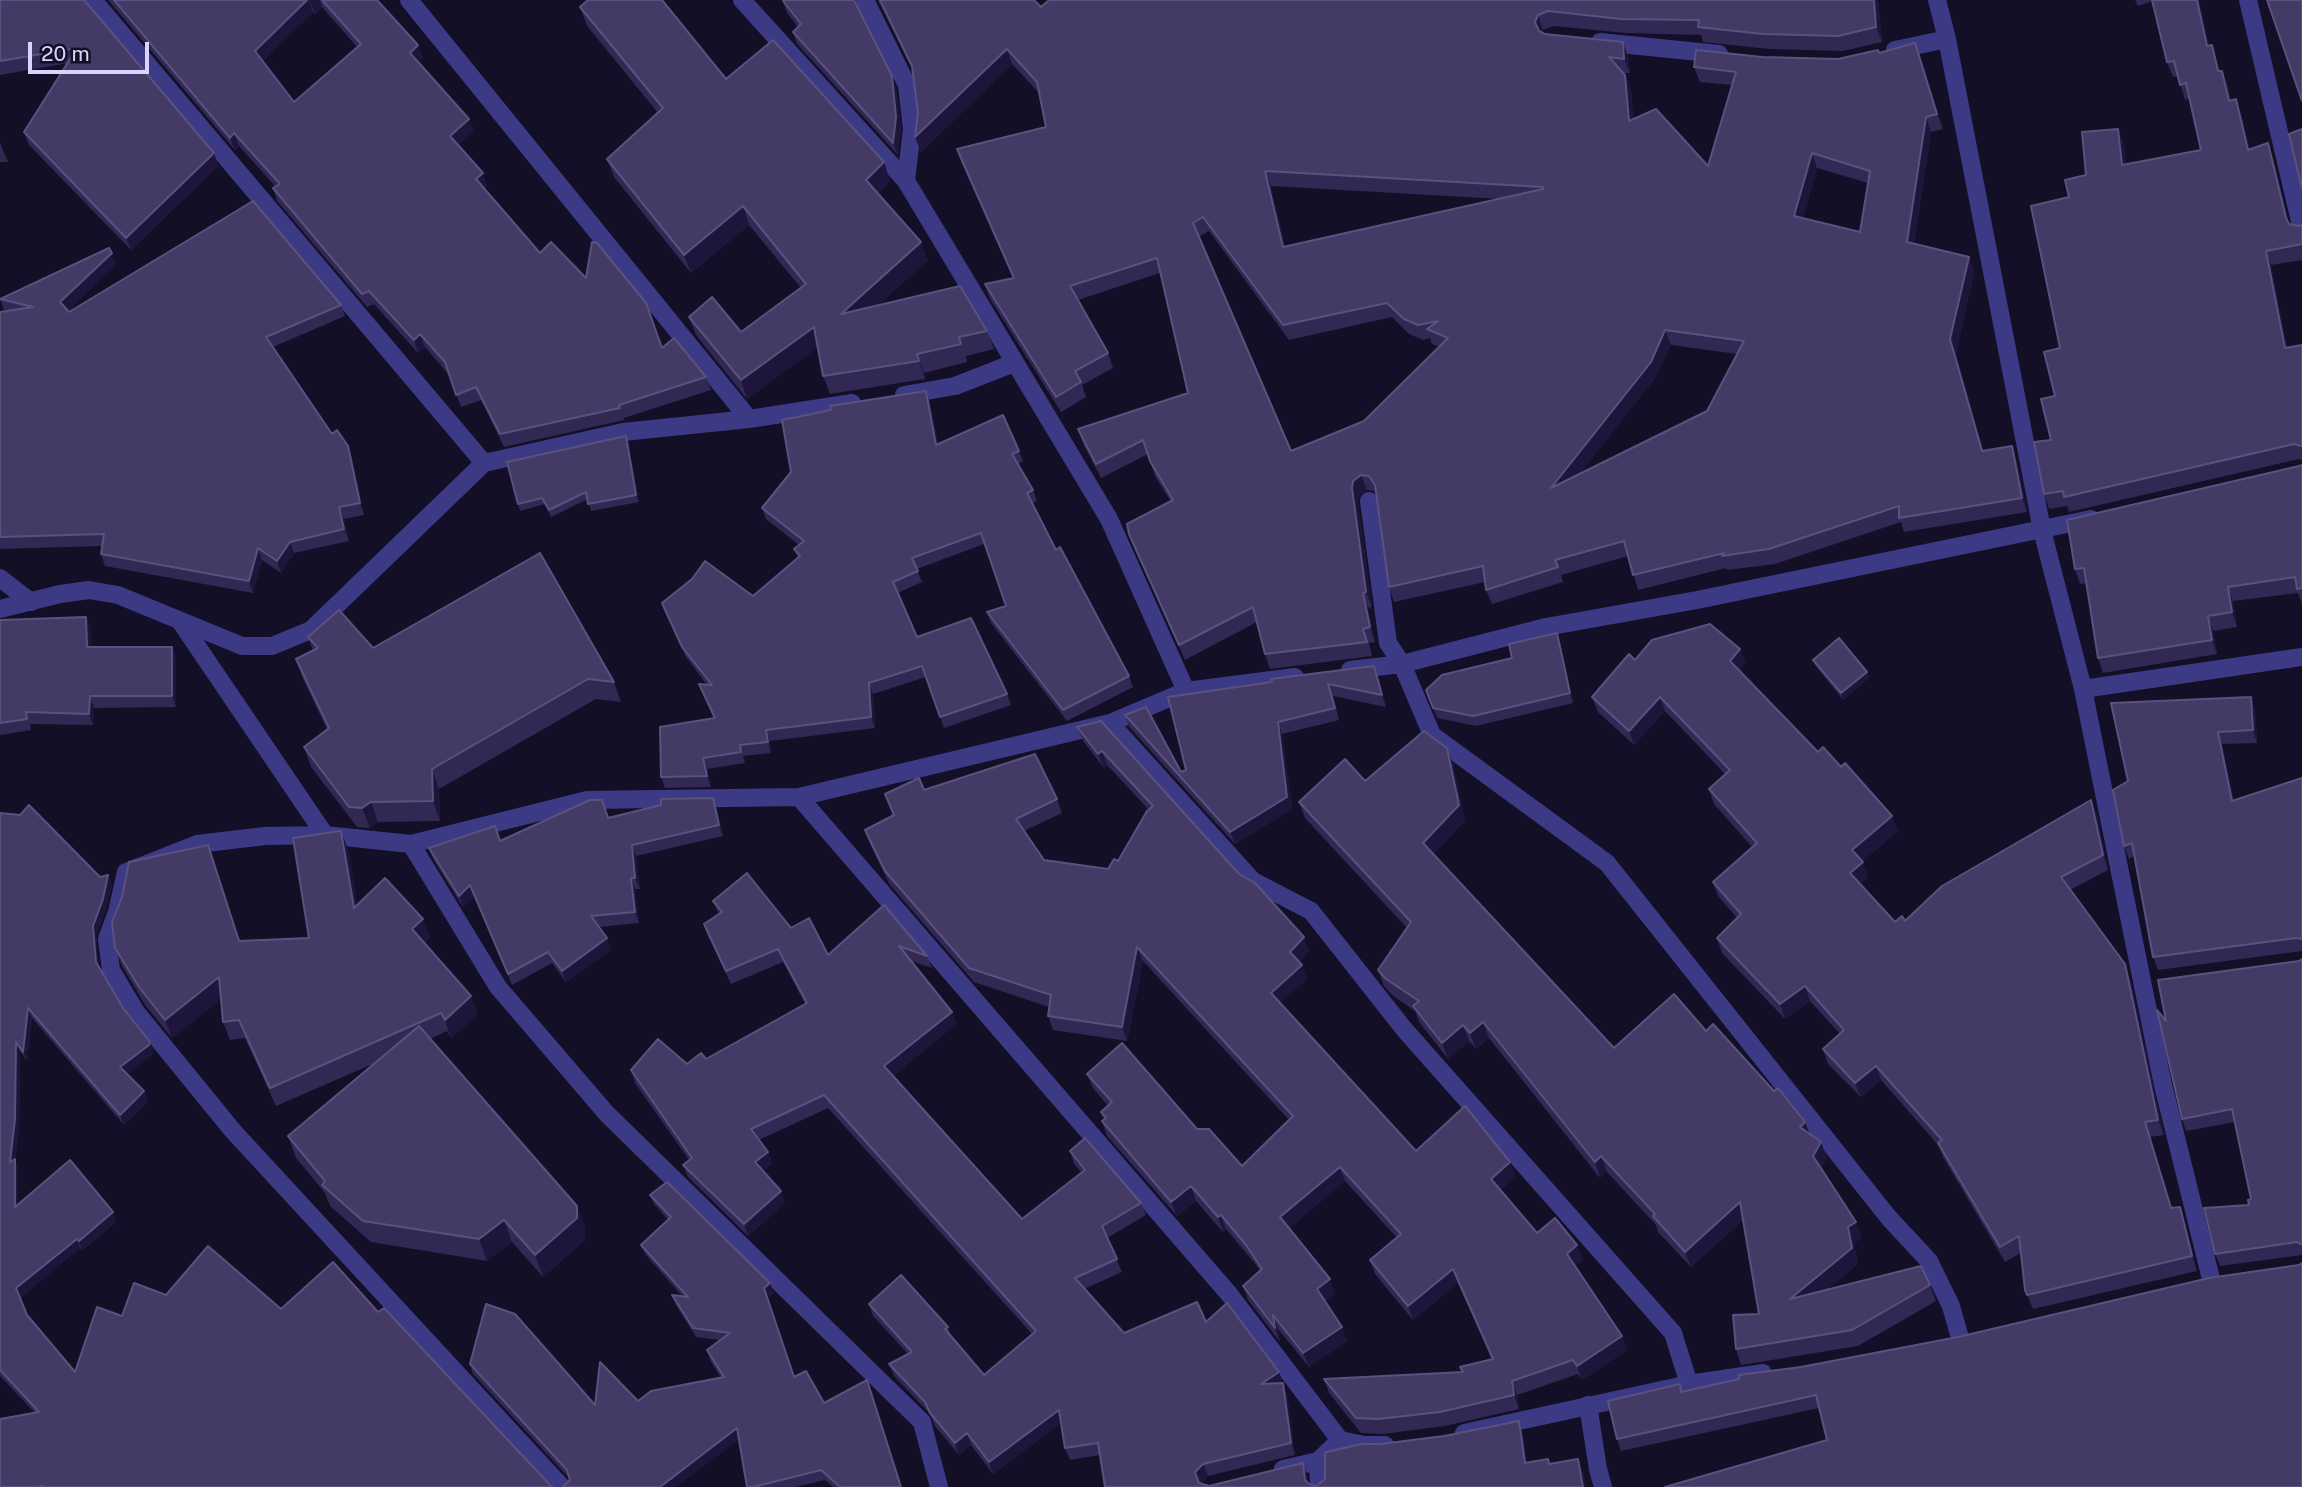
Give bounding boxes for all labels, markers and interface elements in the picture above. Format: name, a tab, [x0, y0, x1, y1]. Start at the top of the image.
scale bar	[32, 28, 152, 72]
text: 20 m	[41, 41, 90, 66]

